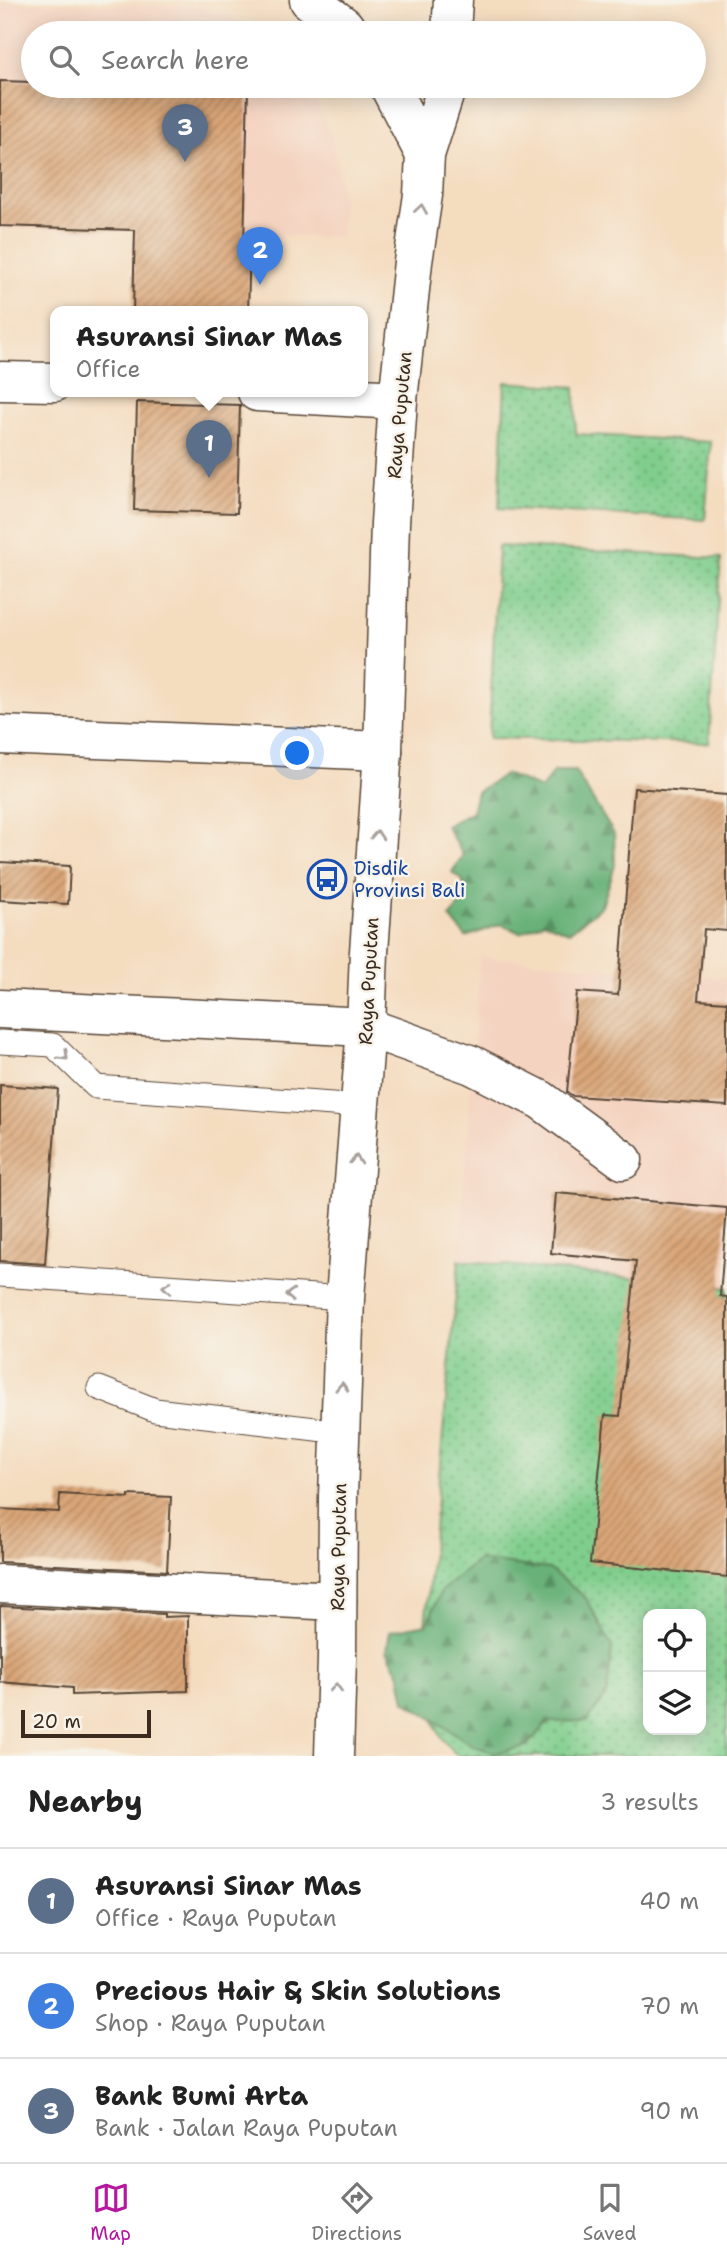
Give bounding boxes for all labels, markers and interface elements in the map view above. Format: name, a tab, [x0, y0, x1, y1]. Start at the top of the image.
search box	[21, 21, 706, 98]
icon: search	[45, 41, 83, 79]
text: Search here	[101, 42, 250, 77]
pin: 3	[162, 104, 208, 162]
one-way arrow	[413, 203, 428, 215]
pin: 2	[237, 227, 283, 285]
popup	[50, 306, 368, 397]
text: Asuransi Sinar Mas	[76, 319, 342, 354]
street label: Raya Puputan	[381, 350, 418, 480]
text: Office	[76, 354, 140, 384]
pin: 1	[186, 420, 232, 478]
your location	[280, 736, 314, 770]
one-way arrow	[369, 829, 384, 840]
place label: Disdik Provinsi Bali	[354, 856, 465, 903]
bus stop icon: Disdik Provinsi Bali	[306, 858, 348, 900]
street label: Raya Puputan	[353, 917, 384, 1045]
one-way arrow	[56, 1048, 69, 1060]
one-way arrow	[348, 1154, 363, 1165]
one-way arrow	[161, 1280, 172, 1295]
one-way arrow	[284, 1288, 295, 1303]
one-way arrow	[334, 1381, 350, 1392]
street label: Raya Puputan	[325, 1483, 352, 1611]
map controls	[643, 1609, 706, 1735]
button: locate	[643, 1609, 706, 1672]
button: layers	[643, 1672, 706, 1735]
one-way arrow	[329, 1682, 344, 1693]
scale bar	[21, 1707, 150, 1739]
text: 20 m	[32, 1709, 81, 1734]
text: Nearby	[28, 1781, 143, 1822]
text: 3 results	[600, 1787, 699, 1817]
text: Asuransi Sinar Mas	[95, 1868, 362, 1903]
text: 1	[46, 1886, 56, 1916]
text: 40 m	[639, 1886, 699, 1916]
text: Office · Raya Puputan	[95, 1903, 337, 1933]
text: Precious Hair & Skin Solutions	[95, 1973, 501, 2008]
text: 2	[43, 1991, 59, 2021]
text: 70 m	[640, 1991, 699, 2021]
text: Shop · Raya Puputan	[95, 2008, 325, 2038]
text: Bank Bumi Arta	[95, 2078, 308, 2113]
text: 3	[43, 2096, 59, 2126]
text: 90 m	[639, 2096, 699, 2126]
text: Bank · Jalan Raya Puputan	[95, 2113, 398, 2143]
tab: Map	[90, 2179, 131, 2246]
tab: Directions	[312, 2179, 402, 2246]
tab: Saved	[583, 2179, 637, 2246]

